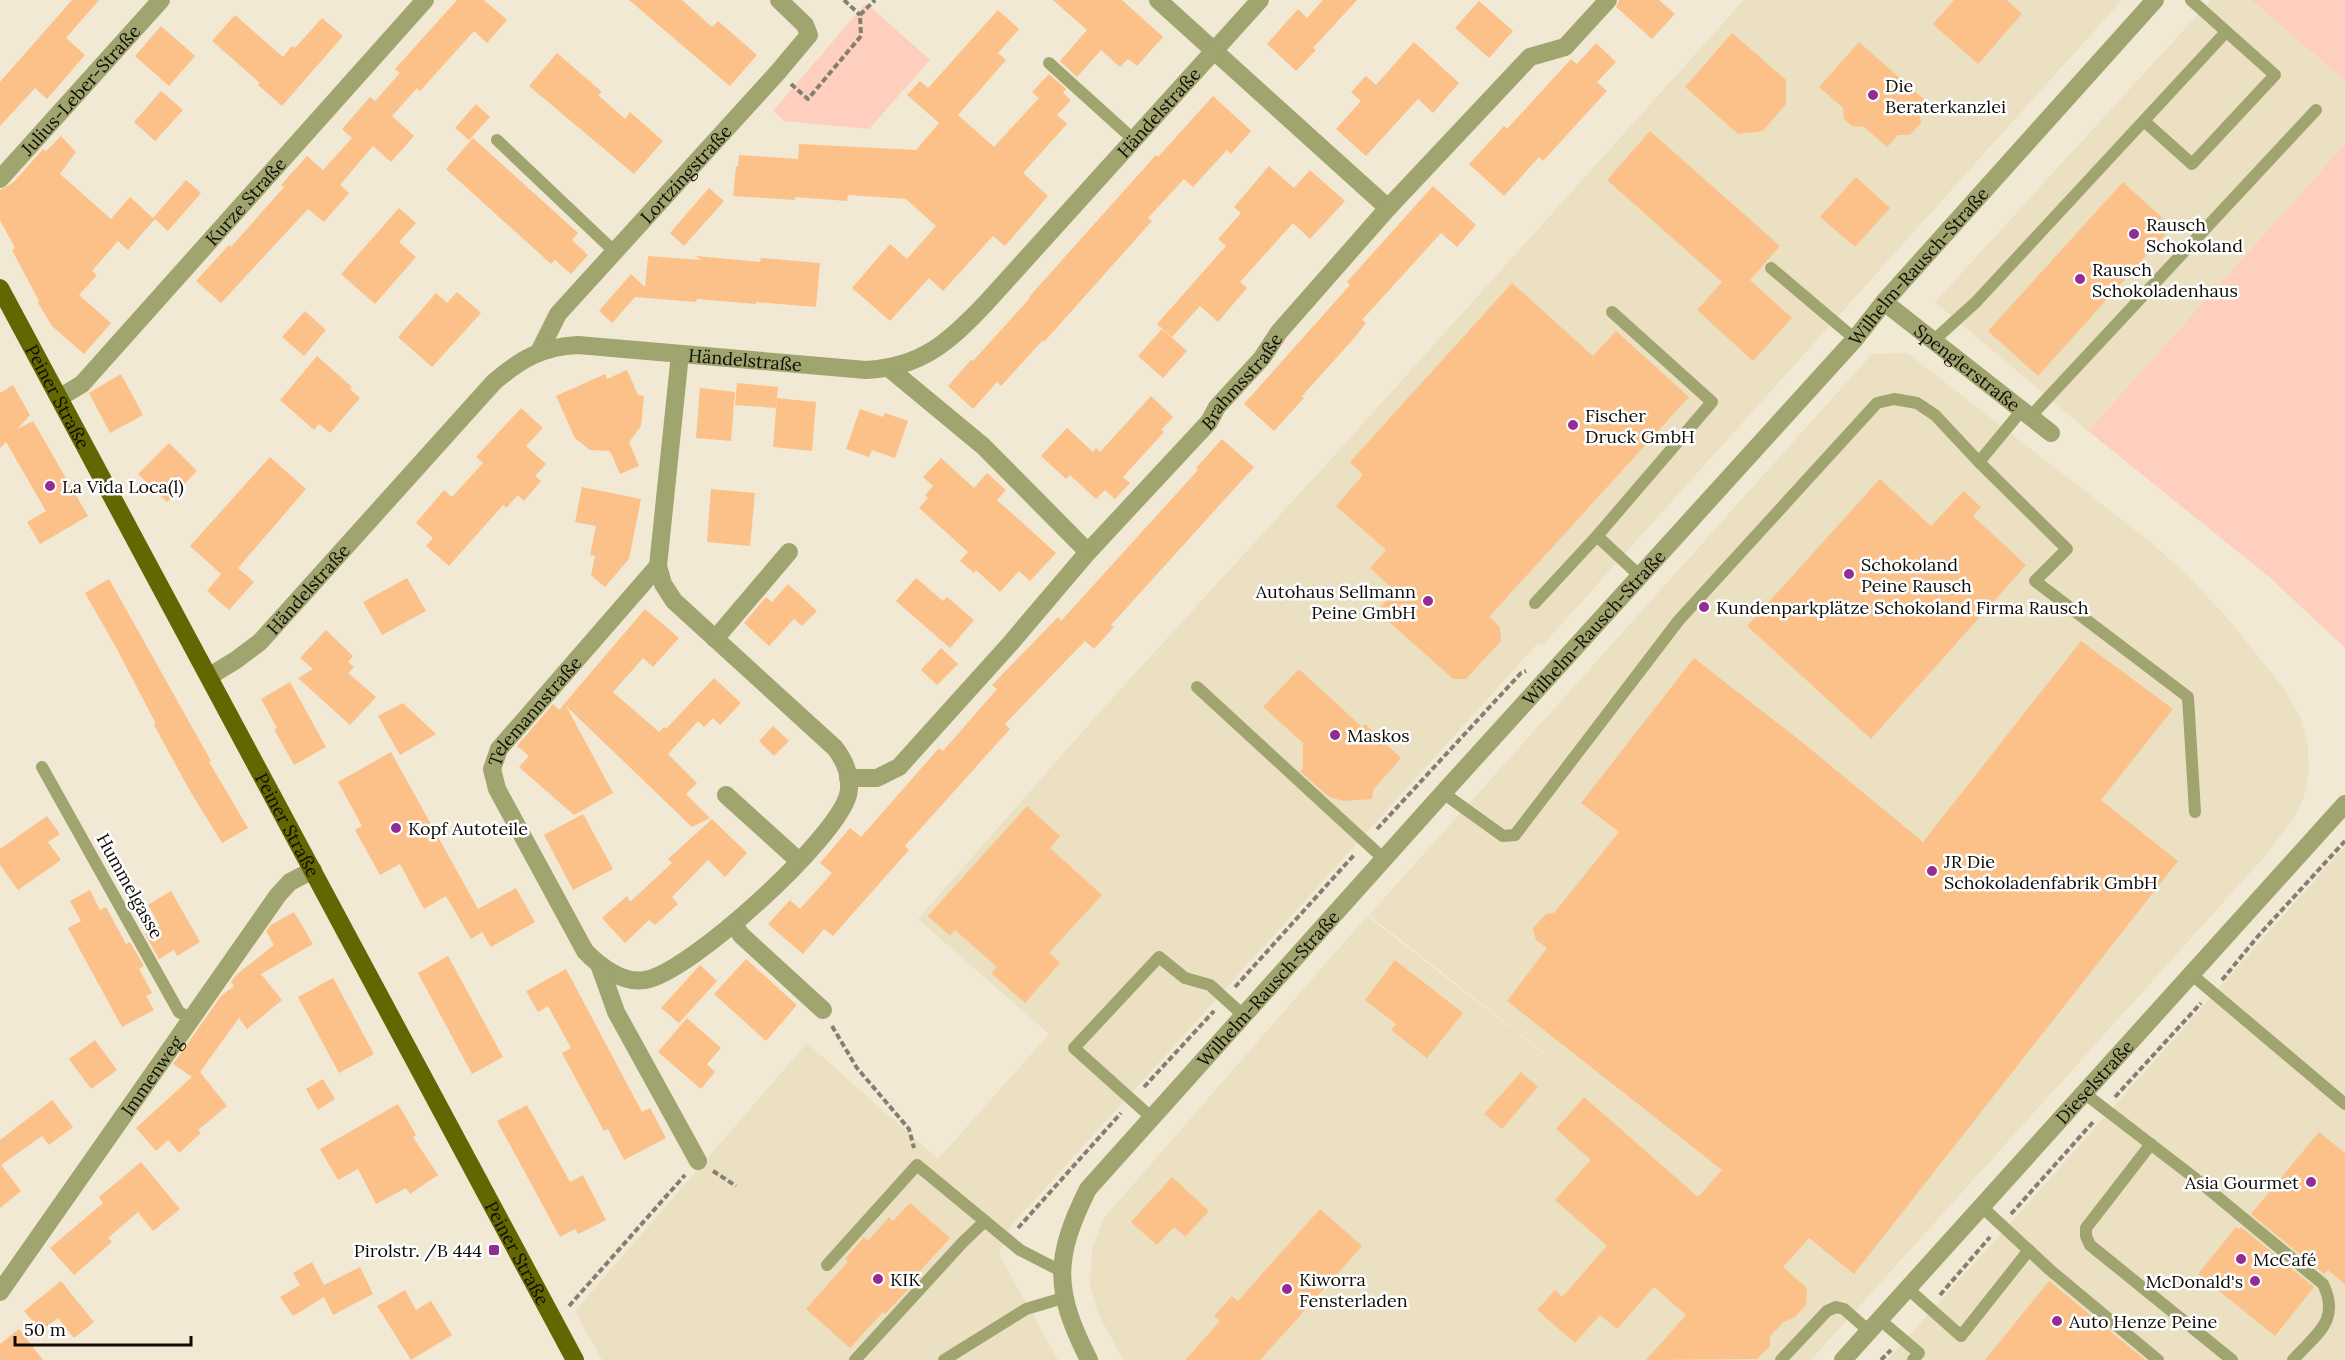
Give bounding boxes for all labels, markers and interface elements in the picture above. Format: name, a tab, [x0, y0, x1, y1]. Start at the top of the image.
street label: Julius-Leber-Straße	[15, 20, 145, 161]
street label: Händelstraße	[1112, 62, 1205, 162]
place label: Die Beraterkanzlei	[1885, 74, 2006, 118]
marker: Die Beraterkanzlei	[1866, 88, 1880, 102]
street label: Lortzingstraße	[635, 119, 736, 228]
street label: Kurze Straße	[200, 152, 291, 250]
street label: Wilhelm-Rausch-Straße	[1843, 182, 1993, 350]
place label: Rausch Schokoland	[2146, 213, 2243, 257]
marker: Rausch Schokoland	[2127, 227, 2141, 241]
place label: Rausch Schokoladenhaus	[2092, 258, 2238, 302]
marker: Rausch Schokoladenhaus	[2073, 272, 2087, 286]
street label: Spenglerstraße	[1910, 319, 2025, 416]
street label: Brahmsstraße	[1196, 328, 1287, 434]
street label: Peiner Straße	[21, 340, 96, 453]
street label: Händelstraße	[687, 343, 803, 376]
place label: Fischer Druck GmbH	[1585, 404, 1695, 448]
marker: Fischer Druck GmbH	[1566, 418, 1580, 432]
place label: La Vida Loca(l)	[62, 475, 184, 498]
marker: La Vida Loca(l)	[43, 479, 57, 493]
street label: Händelstraße	[261, 539, 355, 639]
street label: Wilhelm-Rausch-Straße	[1517, 545, 1670, 710]
place label: Schokoland Peine Rausch	[1861, 553, 1972, 597]
marker: Schokoland Peine Rausch	[1842, 567, 1856, 581]
place label: Autohaus Sellmann Peine GmbH	[1255, 580, 1416, 624]
marker: Autohaus Sellmann Peine GmbH	[1421, 594, 1435, 608]
place label: Kundenparkplätze Schokoland Firma Rausch	[1716, 596, 2089, 619]
marker: Kundenparkplätze Schokoland Firma Rausch	[1697, 600, 1711, 614]
street label: Telemannstraße	[482, 651, 586, 769]
place label: Maskos	[1347, 724, 1410, 747]
marker: Maskos	[1328, 728, 1342, 742]
street label: Peiner Straße	[251, 769, 325, 881]
place label: Kopf Autoteile	[408, 817, 528, 840]
marker: Kopf Autoteile	[389, 821, 403, 835]
street label: Hummelgasse	[92, 829, 169, 943]
place label: JR Die Schokoladenfabrik GmbH	[1943, 850, 2158, 894]
marker: JR Die Schokoladenfabrik GmbH	[1925, 864, 1939, 878]
street label: Wilhelm-Rausch-Straße	[1192, 905, 1344, 1071]
street label: Immenweg	[116, 1030, 188, 1120]
street label: Dieselstraße	[2050, 1035, 2138, 1129]
place label: Asia Gourmet	[2184, 1171, 2299, 1194]
marker: Asia Gourmet	[2304, 1175, 2318, 1189]
street label: Peiner Straße	[480, 1197, 555, 1309]
place label: Pirolstr. /B 444	[354, 1239, 482, 1262]
marker: Pirolstr. /B 444	[487, 1243, 501, 1257]
place label: McCafé	[2253, 1248, 2317, 1271]
marker: McCafé	[2234, 1252, 2248, 1266]
place label: KIK	[890, 1268, 921, 1291]
place label: Kiworra Fensterladen	[1299, 1268, 1408, 1312]
place label: McDonald's	[2145, 1270, 2243, 1293]
marker: KIK	[871, 1272, 885, 1286]
marker: McDonald's	[2248, 1274, 2262, 1288]
marker: Kiworra Fensterladen	[1280, 1282, 1294, 1296]
scale bar	[15, 1309, 190, 1347]
place label: Auto Henze Peine	[2068, 1310, 2218, 1333]
marker: Auto Henze Peine	[2050, 1314, 2064, 1328]
text: 50 m	[24, 1318, 66, 1341]

